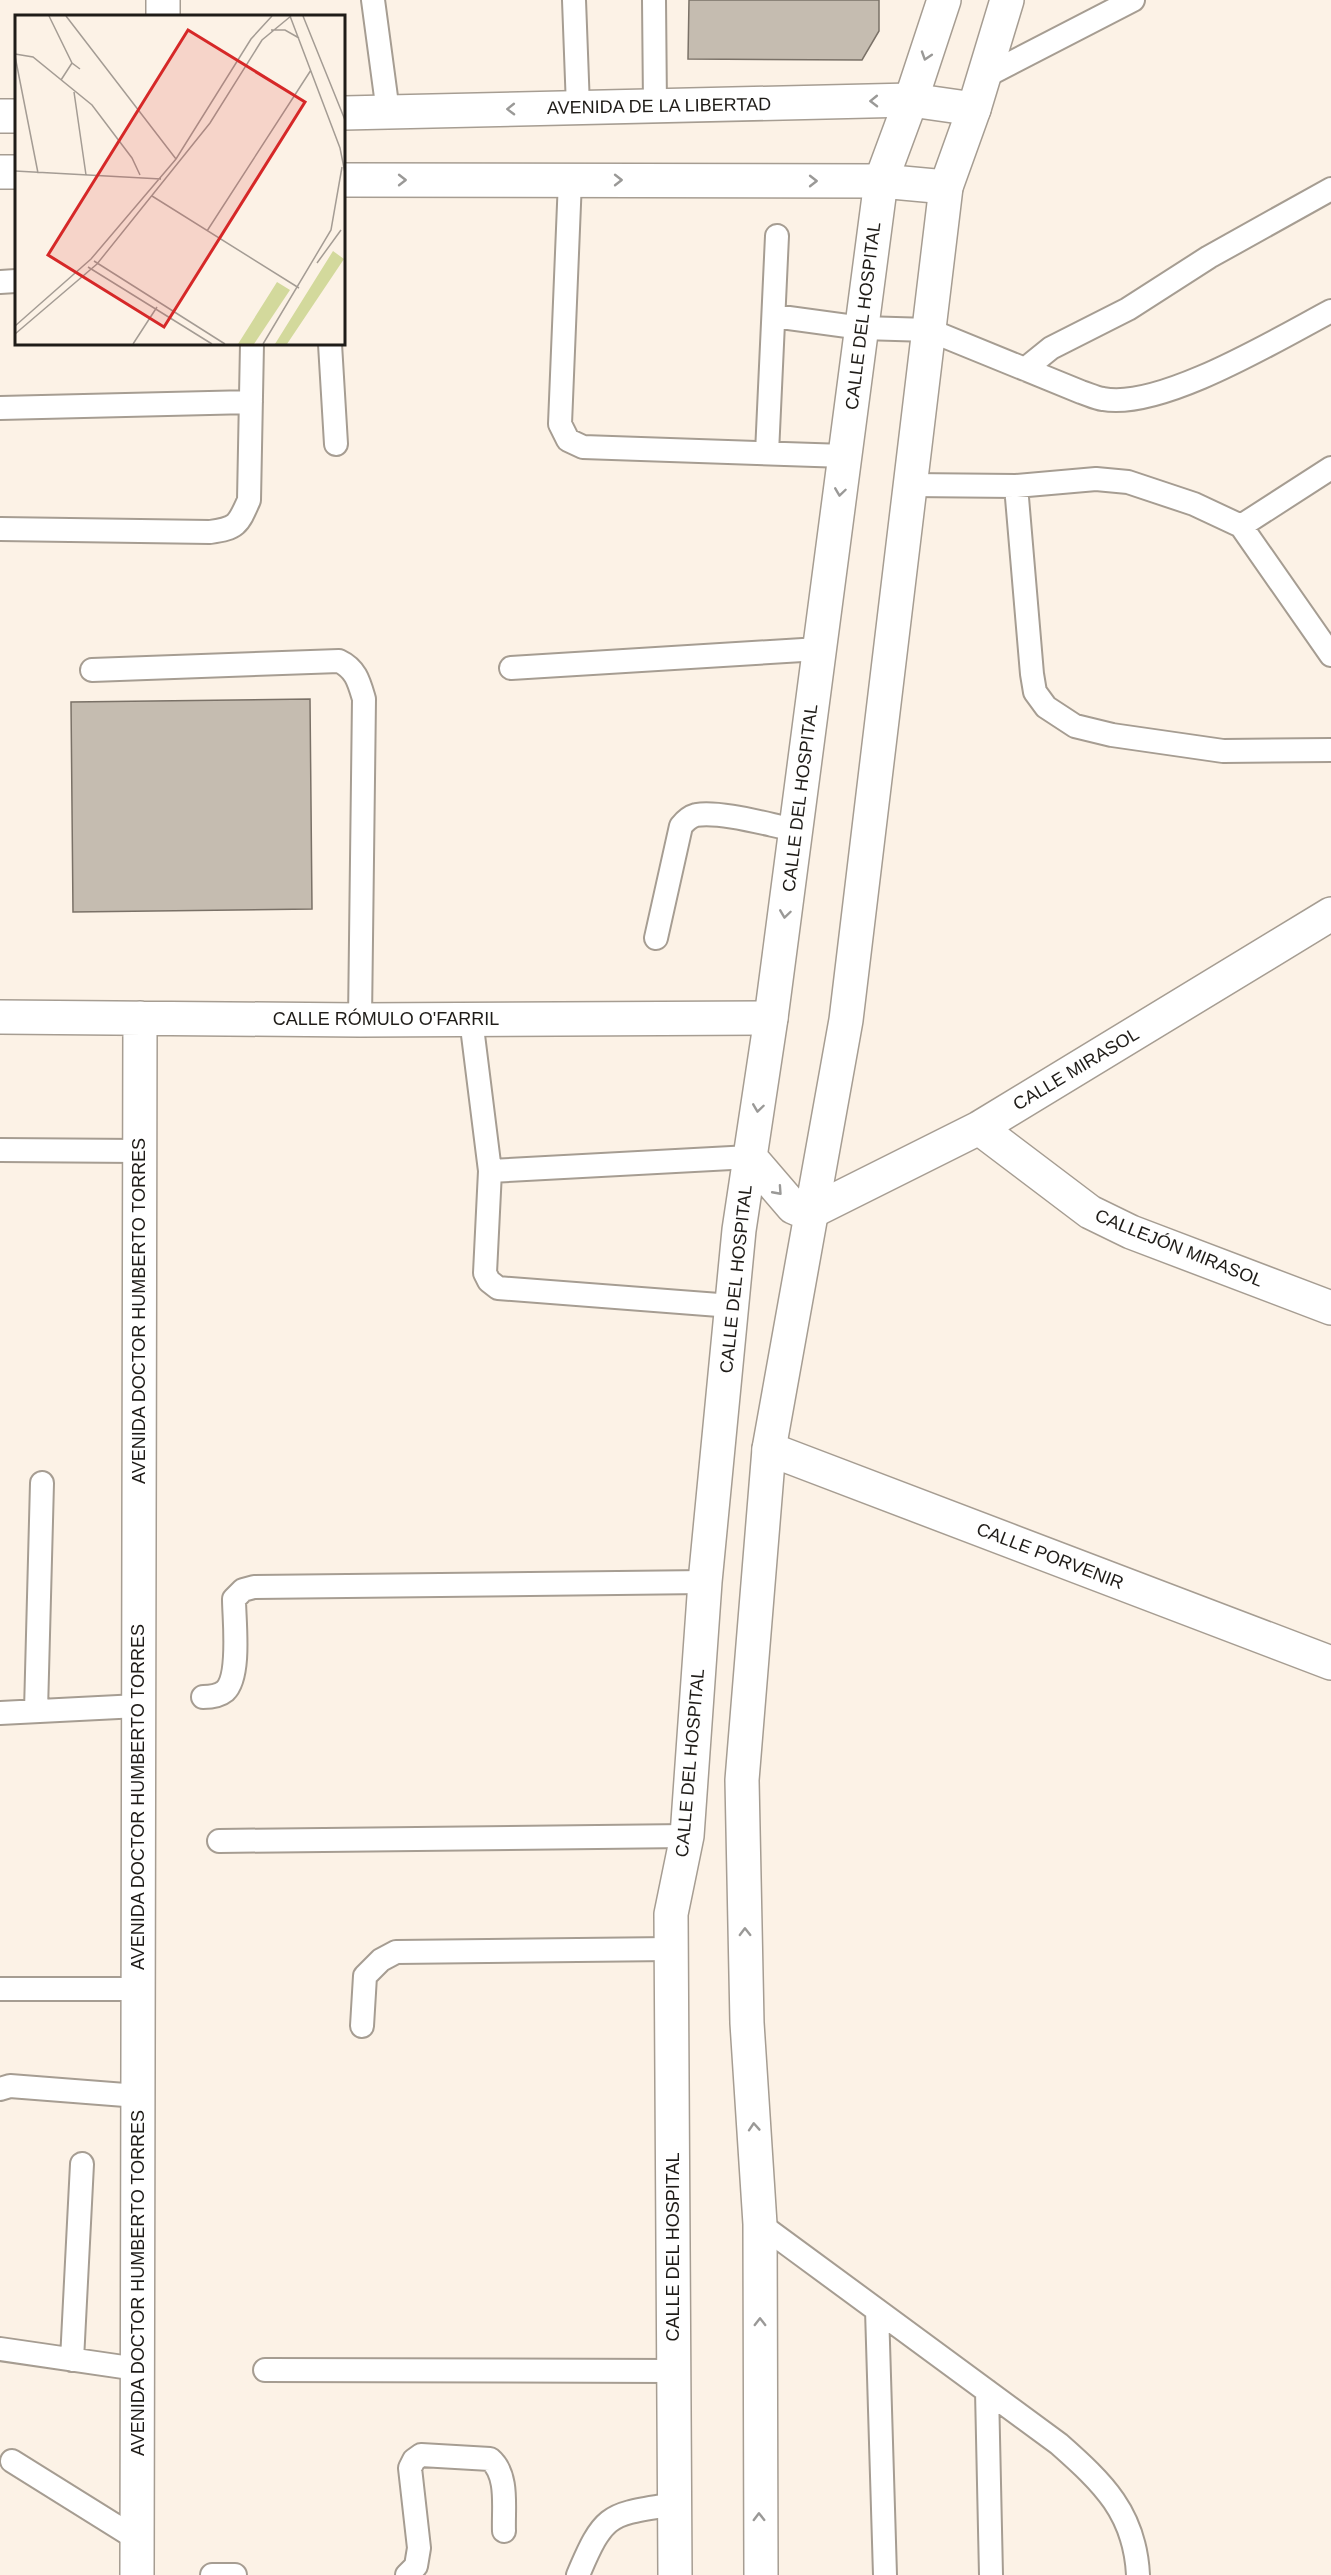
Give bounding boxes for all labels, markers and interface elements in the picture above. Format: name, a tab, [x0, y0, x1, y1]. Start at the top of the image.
inset map	[15, 15, 345, 345]
one-way arrow	[921, 50, 933, 61]
street label: AVENIDA DE LA LIBERTAD	[547, 94, 771, 118]
one-way arrow	[870, 95, 879, 107]
one-way arrow	[507, 103, 516, 115]
one-way arrow	[397, 174, 406, 186]
one-way arrow	[613, 174, 622, 186]
one-way arrow	[808, 175, 817, 187]
street label: CALLE DEL HOSPITAL	[842, 221, 884, 411]
one-way arrow	[835, 487, 847, 497]
street label: CALLE DEL HOSPITAL	[779, 703, 821, 893]
one-way arrow	[779, 910, 791, 919]
street label: CALLE RÓMULO O'FARRIL	[273, 1008, 499, 1029]
street label: CALLE MIRASOL	[1010, 1024, 1142, 1114]
one-way arrow	[752, 1103, 764, 1112]
street label: AVENIDA DOCTOR HUMBERTO TORRES	[129, 1138, 149, 1484]
street label: CALLE DEL HOSPITAL	[716, 1184, 756, 1374]
one-way arrow	[771, 1184, 782, 1194]
street label: CALLEJÓN MIRASOL	[1092, 1204, 1266, 1291]
street label: CALLE PORVENIR	[974, 1519, 1126, 1593]
street label: AVENIDA DOCTOR HUMBERTO TORRES	[128, 1624, 148, 1970]
street label: CALLE DEL HOSPITAL	[672, 1668, 708, 1858]
one-way arrow	[739, 1927, 751, 1936]
street label: AVENIDA DOCTOR HUMBERTO TORRES	[128, 2110, 148, 2456]
one-way arrow	[747, 2122, 760, 2131]
street label: CALLE DEL HOSPITAL	[663, 2152, 683, 2342]
one-way arrow	[754, 2317, 766, 2326]
one-way arrow	[753, 2512, 765, 2521]

